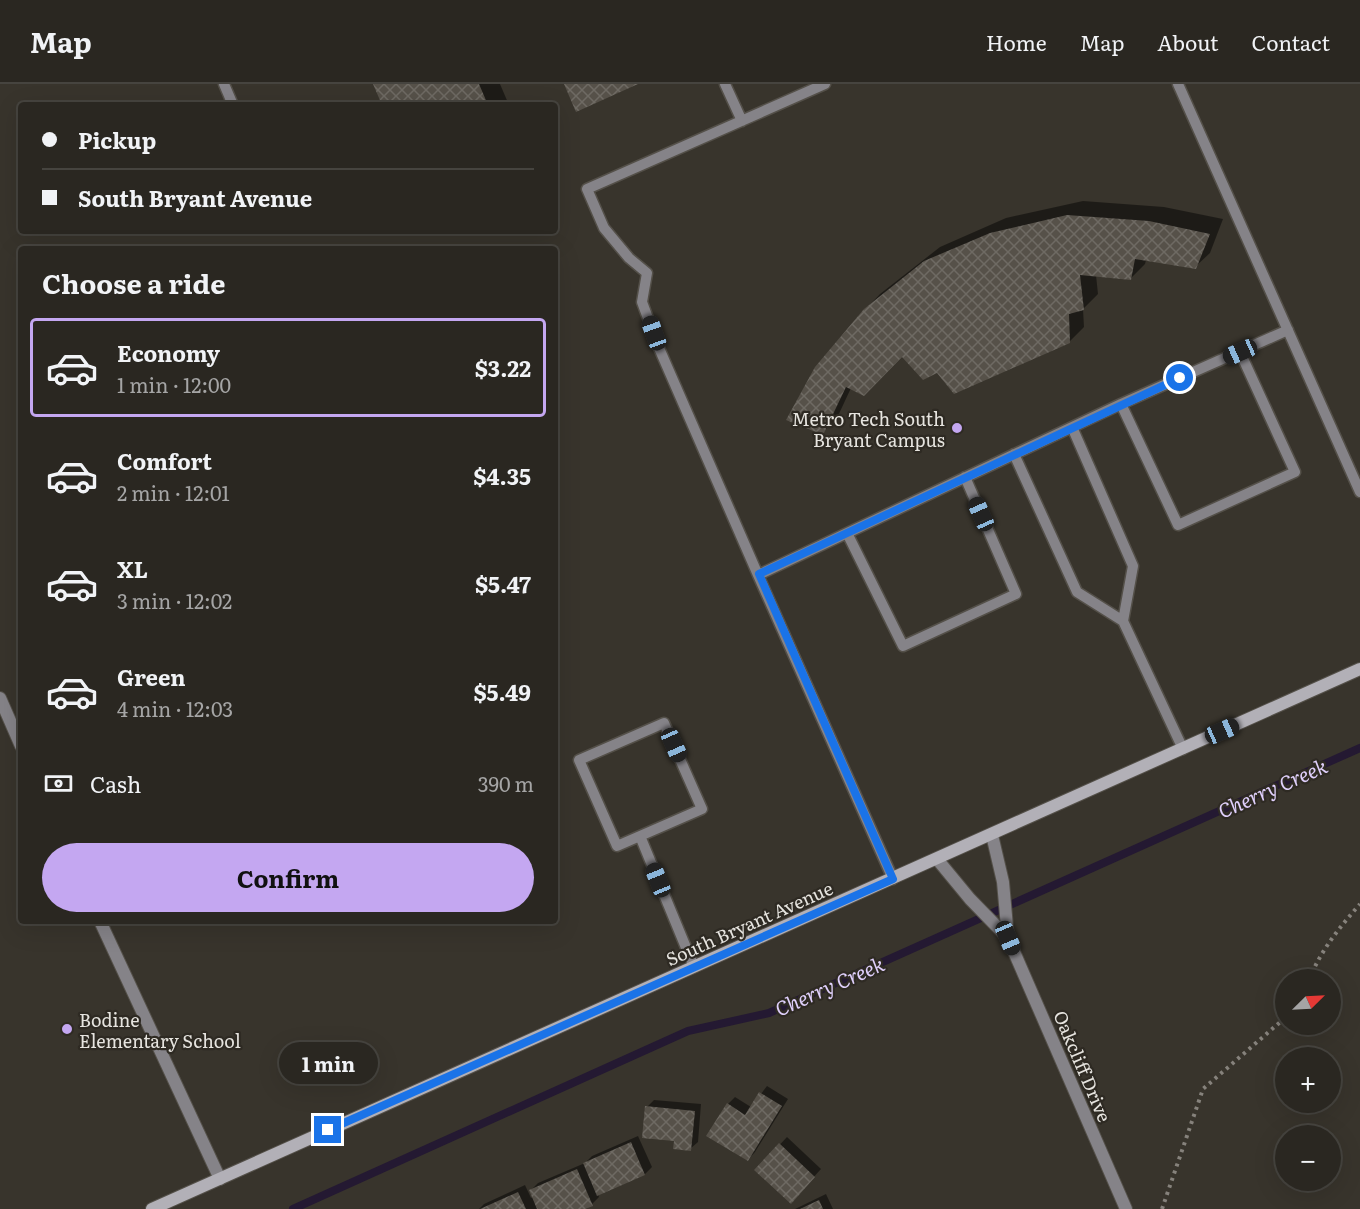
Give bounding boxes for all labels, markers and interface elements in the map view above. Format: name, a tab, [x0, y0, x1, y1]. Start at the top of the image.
text: Map	[30, 20, 92, 62]
text: Home	[986, 26, 1047, 57]
text: Map	[1080, 26, 1124, 57]
text: About	[1157, 26, 1219, 57]
text: Contact	[1252, 26, 1330, 57]
text: Pickup	[78, 123, 156, 156]
text: South Bryant Avenue	[78, 181, 312, 214]
text: Choose a ride	[42, 262, 225, 302]
car	[639, 313, 669, 353]
text: Economy	[117, 336, 220, 369]
car	[1220, 336, 1260, 368]
icon: car	[45, 341, 99, 395]
text: $3.22	[475, 351, 531, 384]
route start	[1166, 364, 1193, 391]
text: 1 min · 12:00	[117, 369, 231, 399]
place label: Metro Tech South Bryant Campus	[792, 405, 945, 453]
marker: Metro Tech South Bryant Campus	[950, 421, 964, 435]
text: Comfort	[117, 444, 212, 477]
icon: car	[45, 449, 99, 503]
text: $4.35	[473, 459, 531, 492]
text: 2 min · 12:01	[117, 477, 230, 507]
car	[965, 494, 997, 534]
text: XL	[117, 552, 148, 585]
icon: car	[45, 557, 99, 611]
text: $5.47	[475, 567, 531, 600]
text: 3 min · 12:02	[117, 585, 232, 615]
text: Green	[117, 660, 186, 693]
icon: car	[45, 665, 99, 719]
text: $5.49	[473, 675, 531, 708]
text: 4 min · 12:03	[117, 693, 233, 723]
car	[1202, 715, 1242, 747]
car	[658, 725, 690, 765]
water label: Cherry Creek	[1213, 750, 1331, 824]
icon: cash	[42, 767, 75, 800]
text: Cash	[90, 767, 141, 800]
text: 390 m	[478, 768, 534, 798]
button: Confirm	[42, 843, 534, 912]
car	[643, 860, 673, 900]
street label: South Bryant Avenue	[661, 874, 837, 972]
car	[993, 918, 1023, 958]
water label: Cherry Creek	[770, 948, 888, 1022]
north arrow	[1275, 969, 1341, 1035]
map controls	[1275, 969, 1341, 1191]
place label: Bodine Elementary School	[79, 1006, 241, 1054]
street label: Oakcliff Drive	[1047, 1006, 1119, 1126]
marker: Bodine Elementary School	[60, 1022, 74, 1036]
callout: 1 min	[278, 1043, 378, 1085]
button: +	[1275, 1047, 1341, 1113]
text: 1 min	[302, 1048, 355, 1078]
route end	[314, 1116, 341, 1143]
button: −	[1275, 1125, 1341, 1191]

